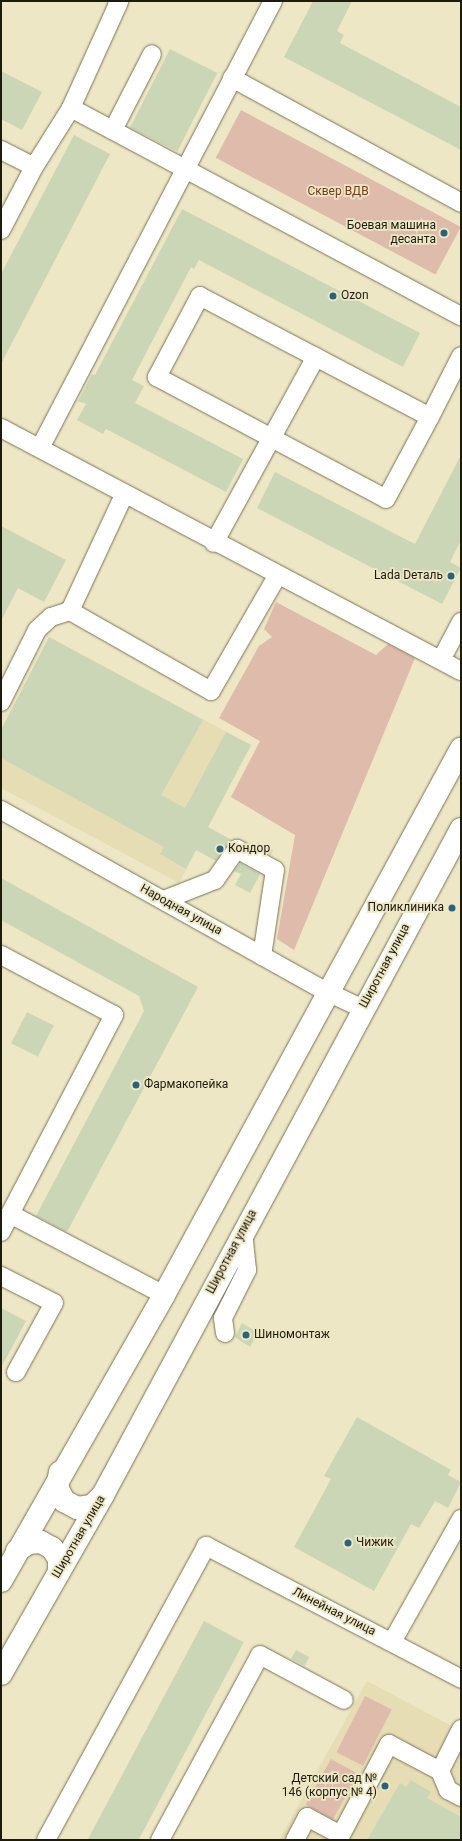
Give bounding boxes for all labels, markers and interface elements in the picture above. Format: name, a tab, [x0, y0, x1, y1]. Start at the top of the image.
park label: Сквер ВДВ	[307, 185, 369, 199]
place label: Боевая машина десанта	[347, 219, 436, 247]
marker: Боевая машина десанта	[439, 228, 449, 238]
place label: Ozon	[341, 289, 369, 303]
marker: Ozon	[328, 291, 338, 301]
place label: Lada Dеталь	[374, 569, 443, 583]
marker: Lada Dеталь	[446, 571, 456, 581]
place label: Кондор	[228, 842, 270, 856]
marker: Кондор	[215, 844, 225, 854]
street label: Народная улица	[138, 882, 224, 938]
place label: Поликлиника	[368, 901, 444, 915]
marker: Поликлиника	[447, 903, 457, 913]
street label: Широтная улица	[357, 921, 413, 1011]
place label: Фармакопейка	[144, 1078, 228, 1092]
marker: Фармакопейка	[131, 1080, 141, 1090]
street label: Широтная улица	[204, 1207, 260, 1297]
place label: Шиномонтаж	[254, 1328, 330, 1342]
marker: Шиномонтаж	[241, 1330, 251, 1340]
street label: Широтная улица	[49, 1493, 109, 1581]
place label: Чижик	[356, 1536, 394, 1550]
marker: Чижик	[343, 1538, 353, 1548]
street label: Линейная улица	[290, 1585, 378, 1639]
place label: Детский сад № 146 (корпус № 4)	[282, 1772, 377, 1800]
marker: Детский сад № 146 (корпус № 4)	[380, 1781, 390, 1791]

